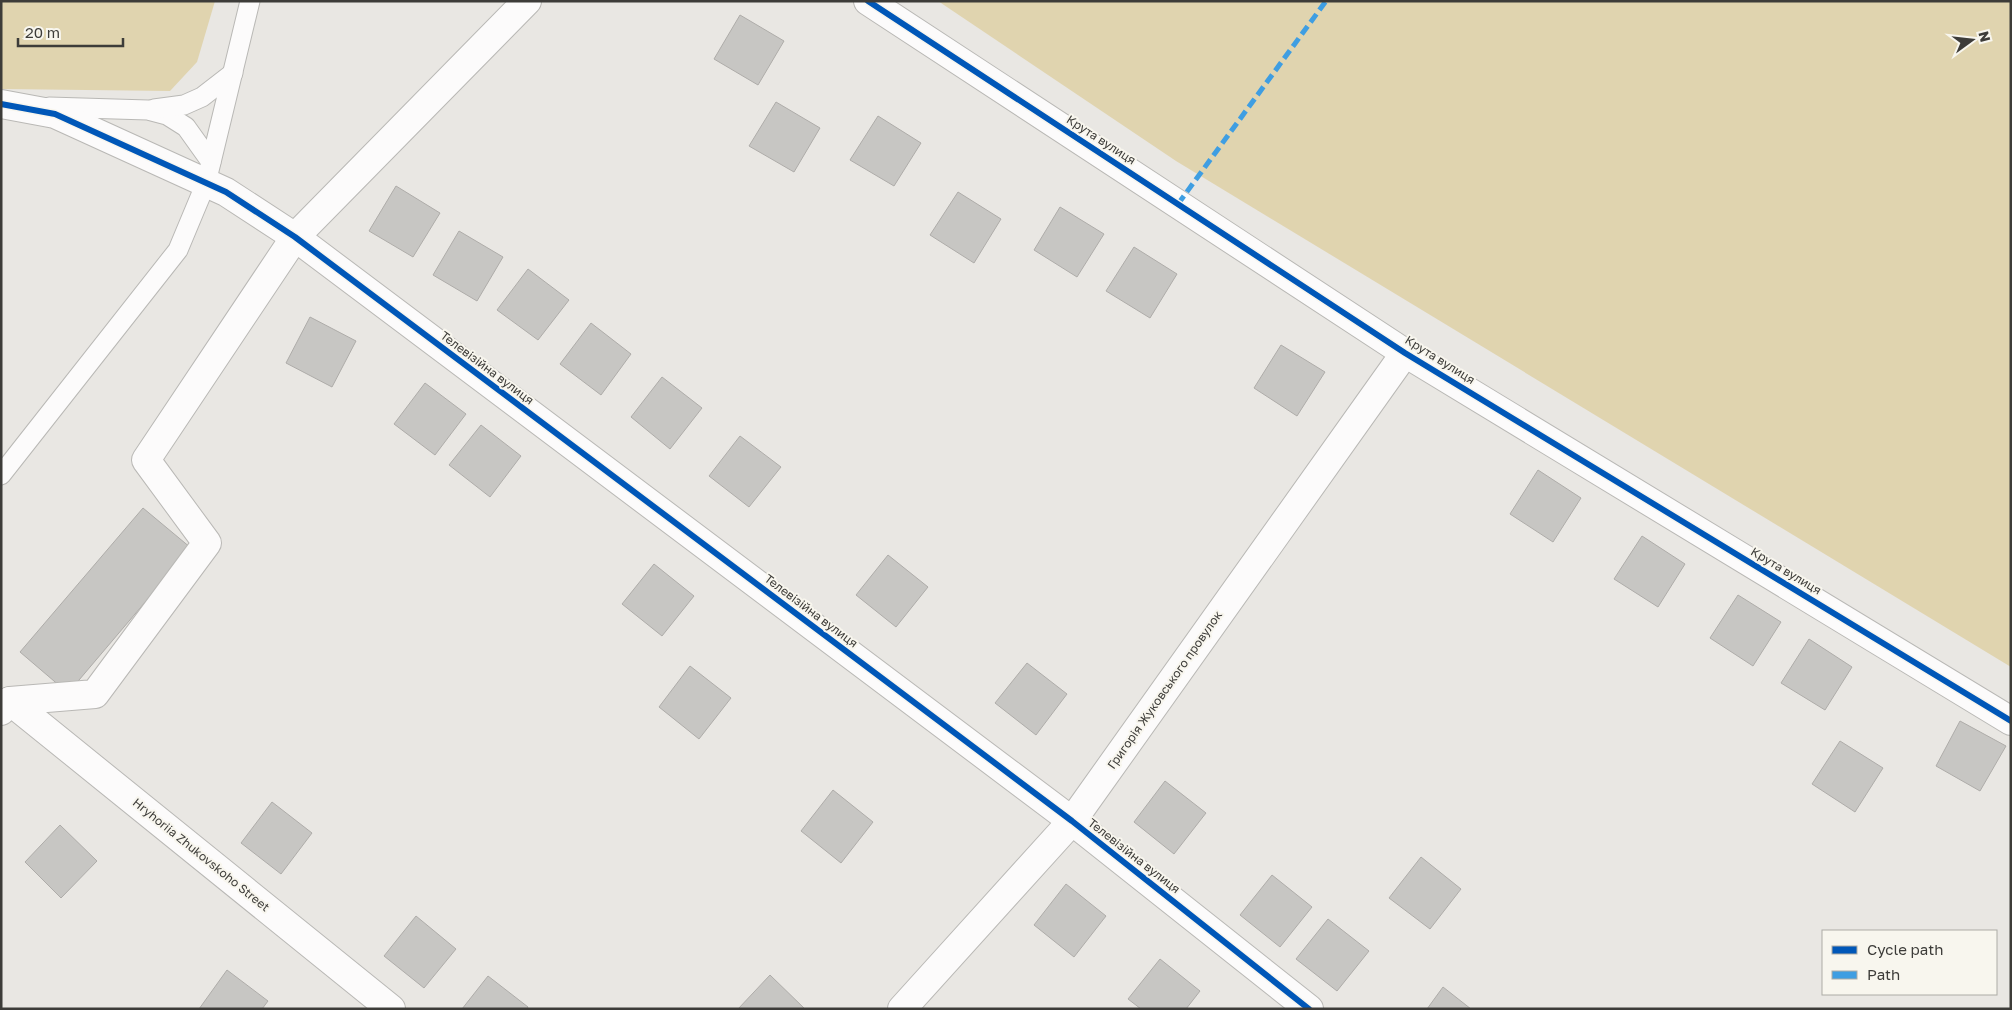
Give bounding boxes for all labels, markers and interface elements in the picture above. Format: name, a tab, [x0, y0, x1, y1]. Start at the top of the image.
scale bar	[18, 15, 122, 47]
north arrow	[1947, 15, 1997, 65]
text: 20 m	[25, 23, 60, 41]
text: N	[1975, 29, 1995, 44]
street label: Крута вулиця	[1064, 112, 1139, 168]
street label: Телевізійна вулиця	[438, 328, 537, 408]
street label: Крута вулиця	[1403, 332, 1478, 387]
street label: Крута вулиця	[1748, 544, 1824, 598]
street label: Телевізійна вулиця	[762, 571, 861, 651]
street label: Григорія Жуковського провулок	[1104, 608, 1225, 772]
street label: Hryhoriia Zhukovskoho Street	[130, 795, 273, 915]
street label: Телевізійна вулиця	[1085, 815, 1183, 896]
legend	[1822, 930, 1997, 995]
text: Cycle path	[1867, 940, 1943, 958]
text: Path	[1867, 965, 1900, 983]

